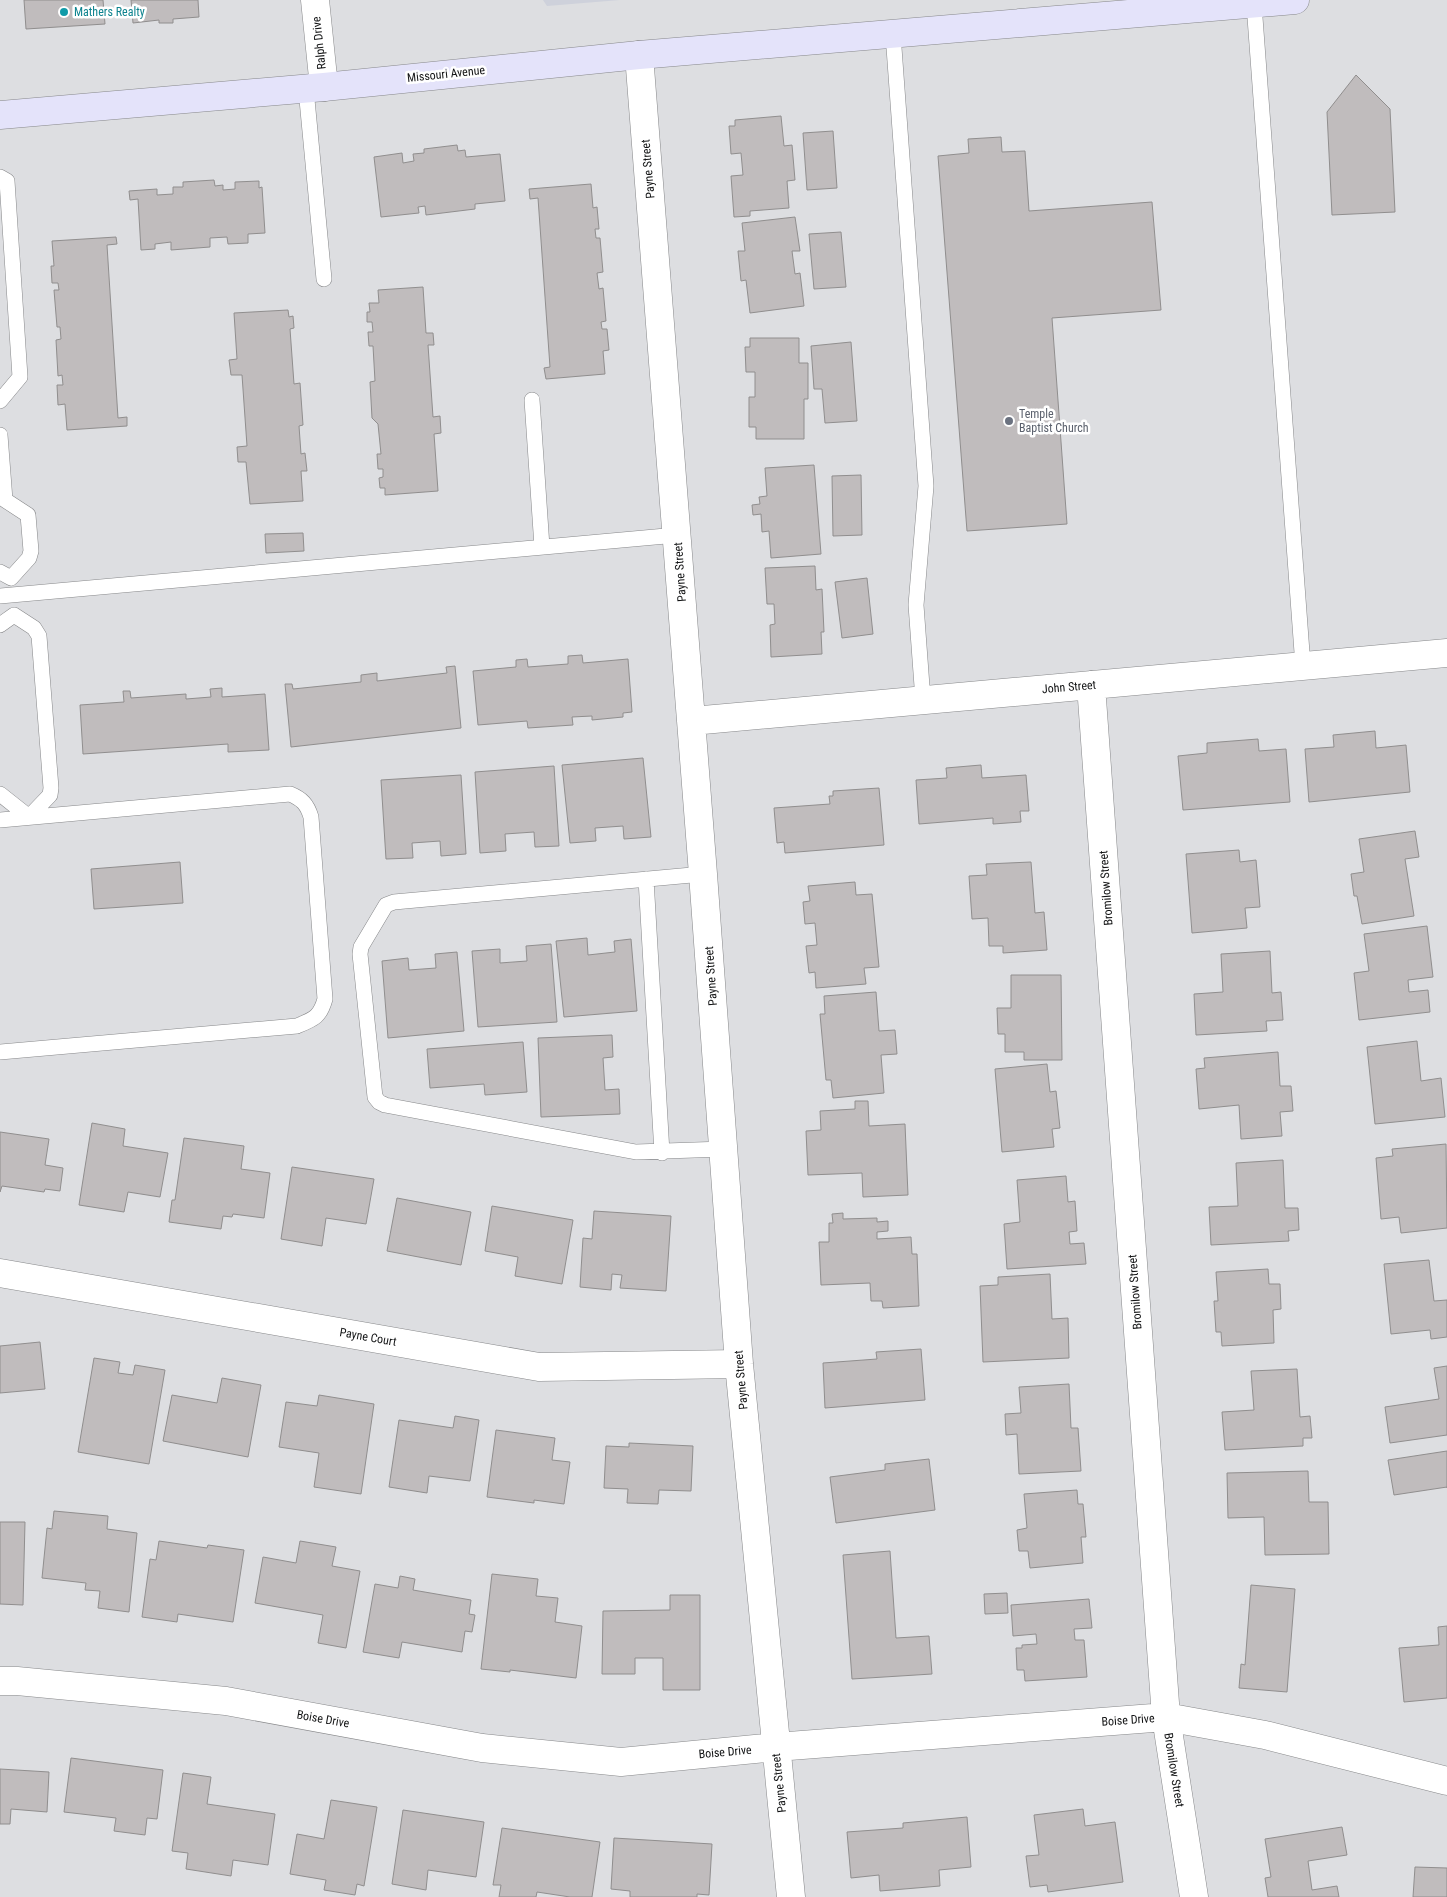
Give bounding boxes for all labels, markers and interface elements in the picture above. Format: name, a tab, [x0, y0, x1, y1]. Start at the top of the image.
place label: Mathers Realty	[74, 5, 145, 19]
marker: Mathers Realty	[58, 6, 70, 18]
street label: Ralph Drive	[309, 15, 329, 70]
street label: Missouri Avenue	[406, 63, 486, 85]
street label: Payne Street	[638, 138, 658, 199]
place label: Temple Baptist Church	[1019, 407, 1089, 435]
marker: Temple Baptist Church	[1003, 415, 1015, 427]
street label: Payne Street	[671, 541, 689, 602]
street label: John Street	[1041, 678, 1097, 696]
street label: Bromilow Street	[1096, 849, 1116, 926]
street label: Payne Street	[702, 945, 720, 1006]
street label: Bromilow Street	[1125, 1253, 1145, 1330]
street label: Payne Court	[338, 1325, 398, 1349]
street label: Payne Street	[731, 1349, 751, 1410]
street label: Boise Drive	[296, 1707, 351, 1731]
street label: Boise Drive	[1101, 1711, 1155, 1729]
street label: Bromilow Street	[1161, 1732, 1187, 1809]
street label: Boise Drive	[698, 1743, 752, 1761]
street label: Payne Street	[769, 1752, 789, 1813]

